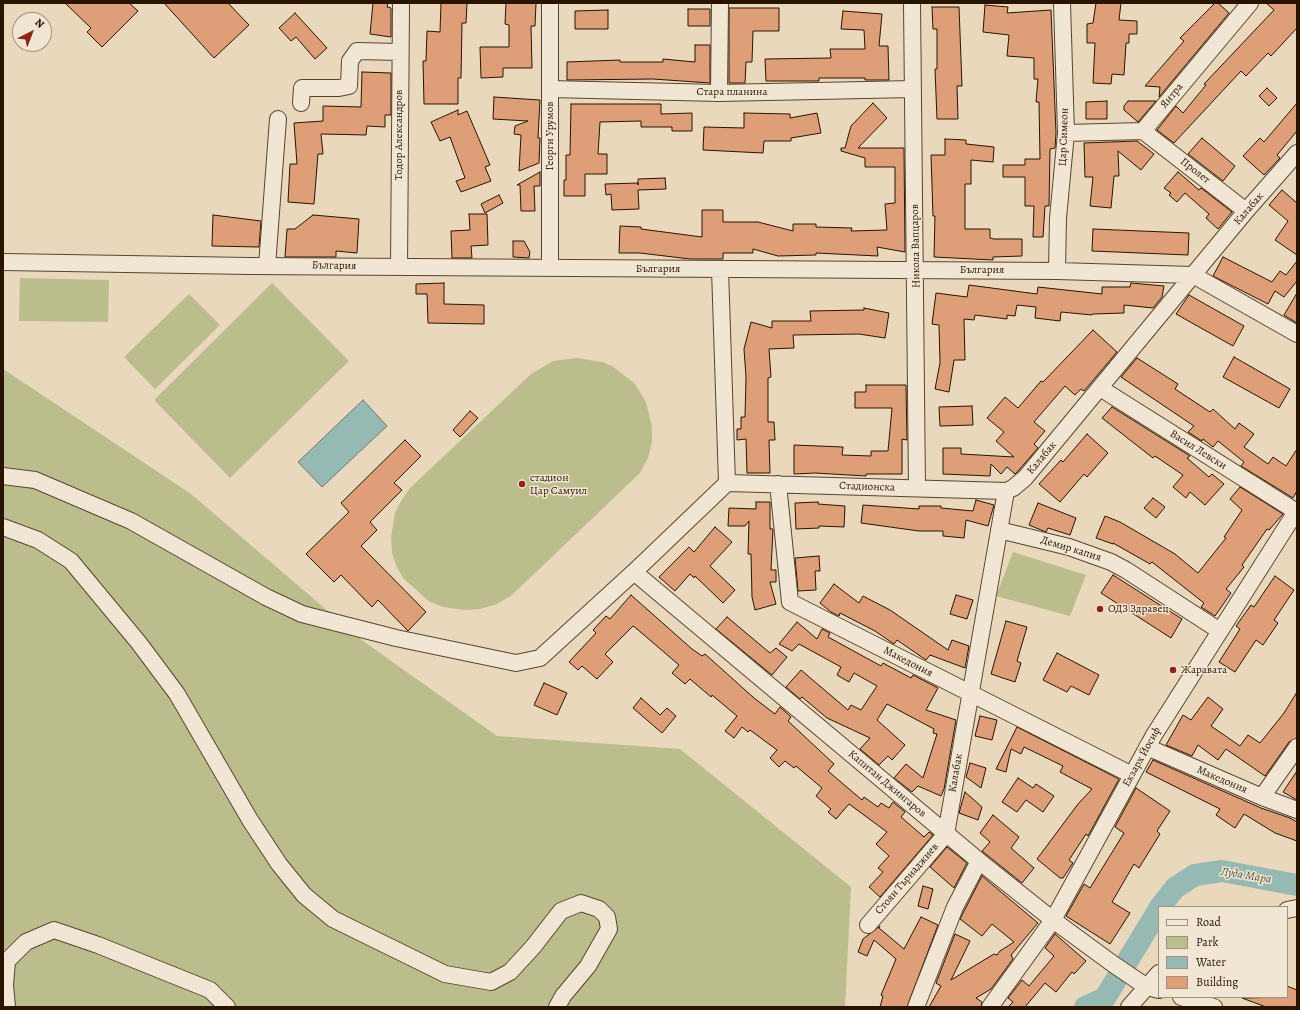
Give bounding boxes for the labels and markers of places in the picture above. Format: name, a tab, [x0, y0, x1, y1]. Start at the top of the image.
place label: стадион Цар Самуил	[530, 471, 587, 497]
marker: стадион Цар Самуил	[517, 479, 527, 489]
place label: ОДЗ Здравец	[1108, 602, 1169, 616]
marker: ОДЗ Здравец	[1095, 604, 1105, 614]
place label: Жаравата	[1181, 663, 1227, 677]
marker: Жаравата	[1168, 665, 1178, 675]

